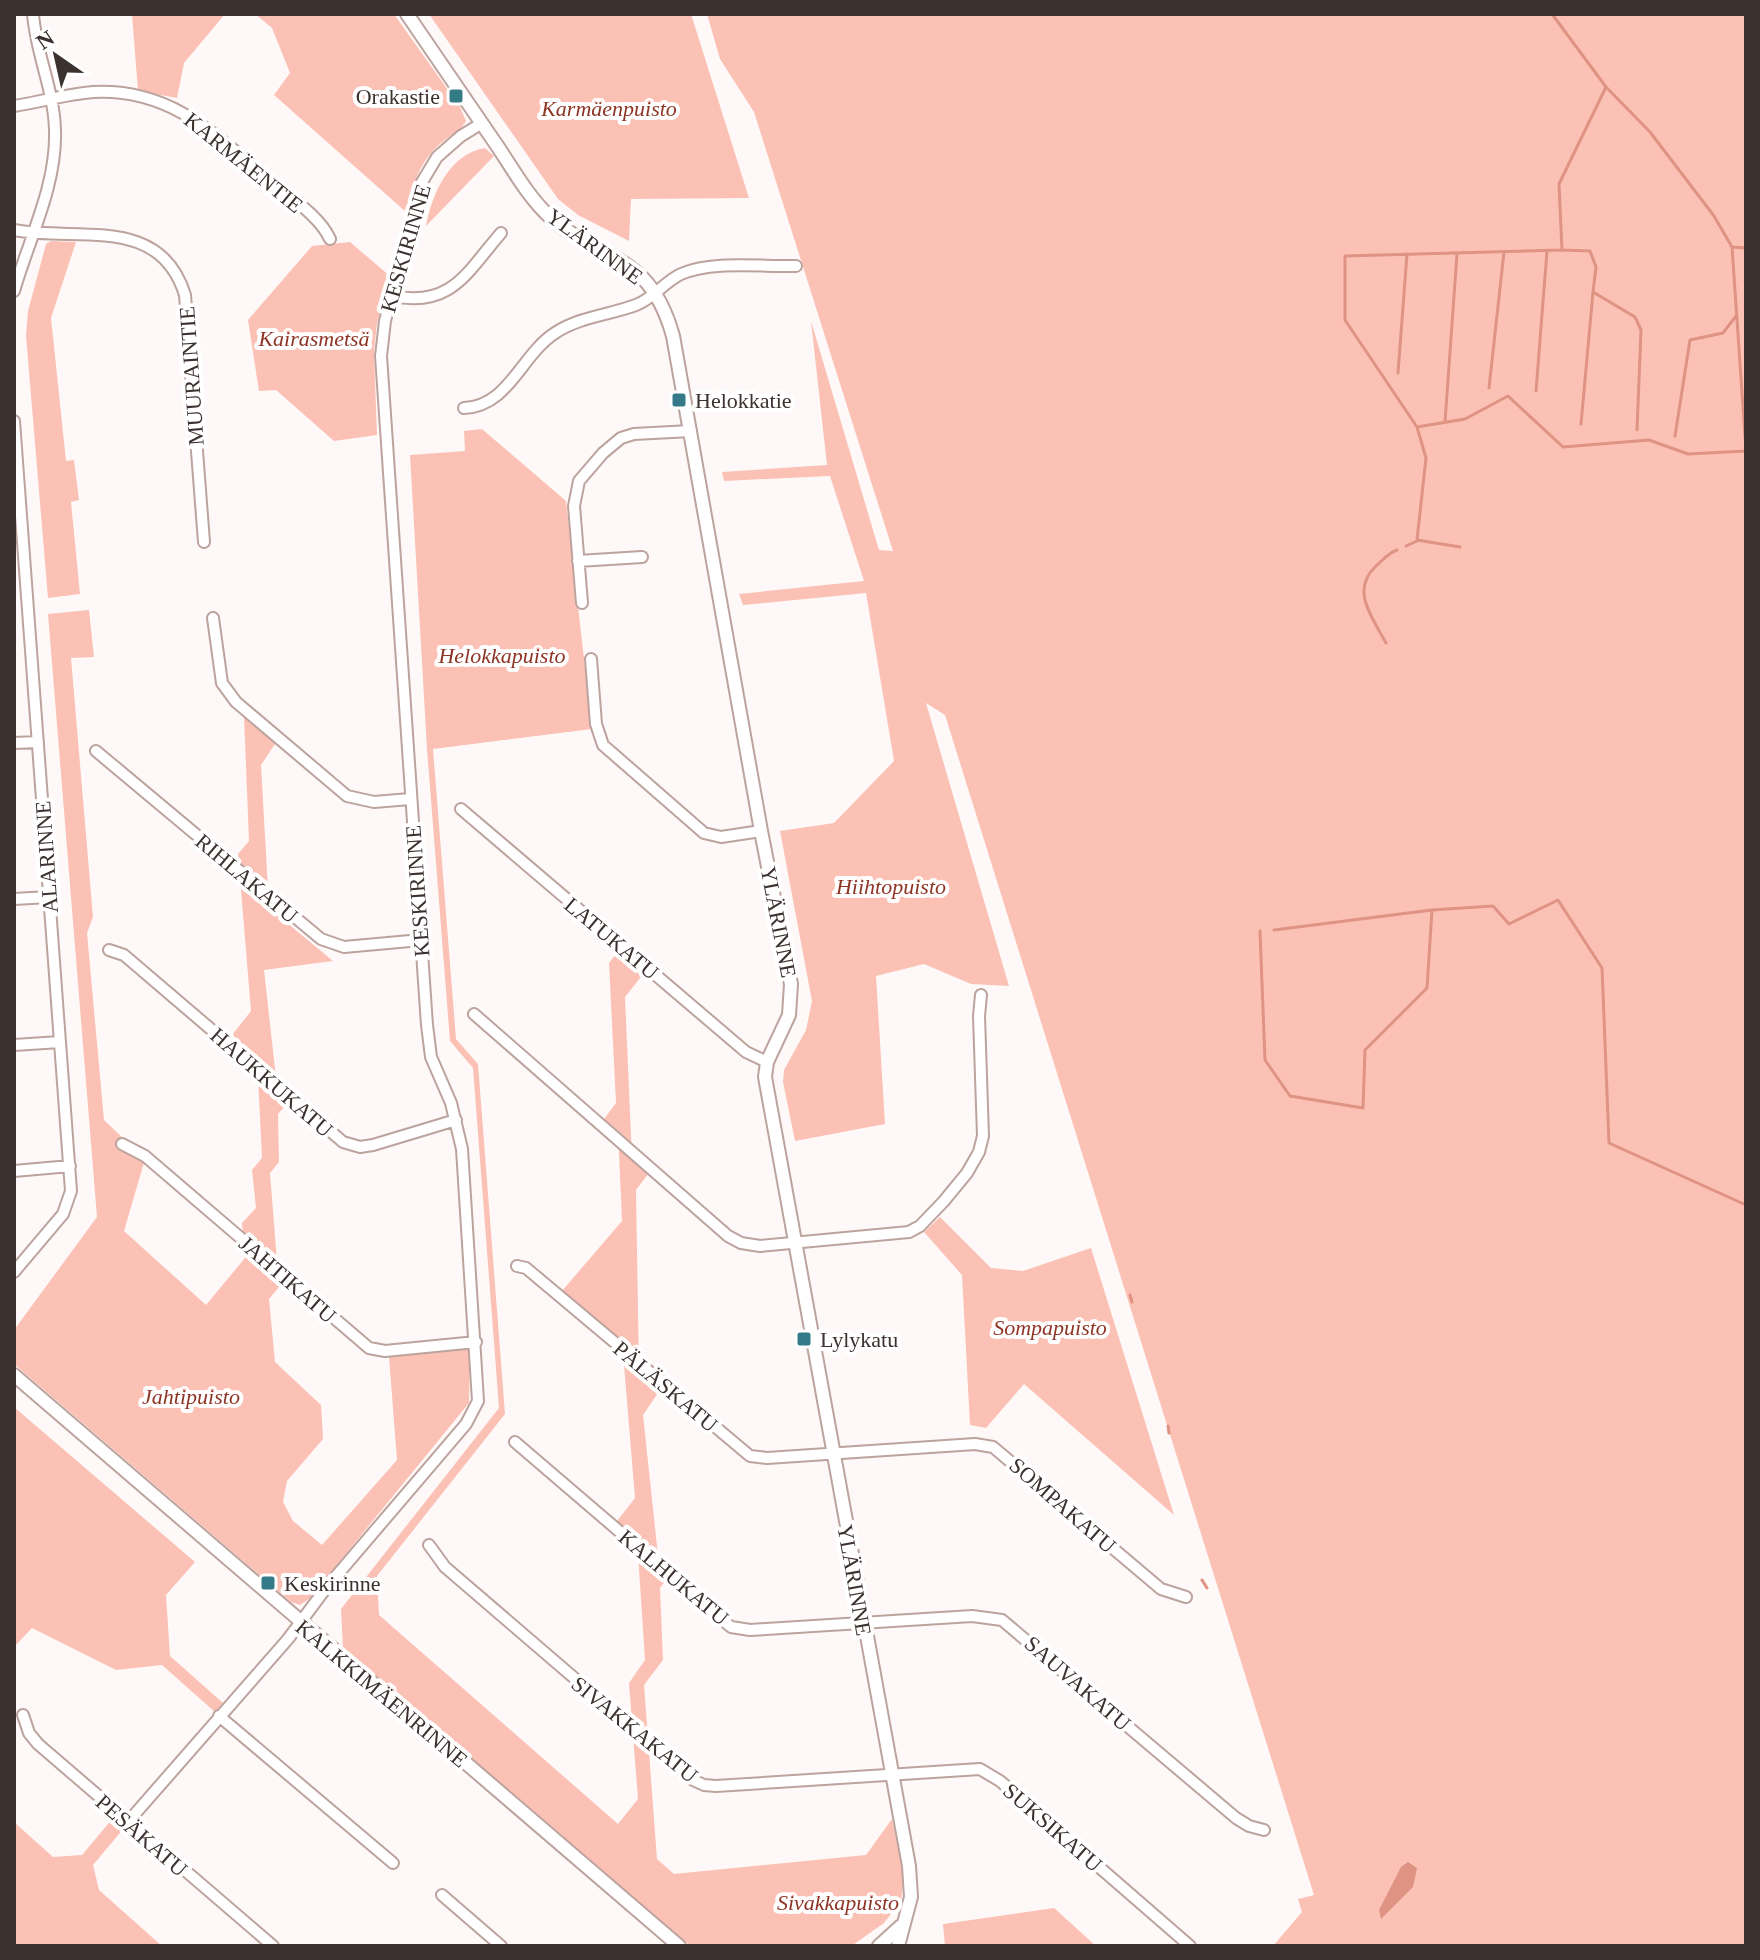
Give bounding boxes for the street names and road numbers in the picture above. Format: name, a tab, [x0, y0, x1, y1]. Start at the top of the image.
street label: KARMÄENTIE	[179, 107, 308, 218]
street label: KESKIRINNE	[375, 181, 436, 315]
street label: YLÄRINNE	[542, 203, 648, 290]
street label: MUURAINTIE	[174, 306, 209, 446]
street label: ALARINNE	[30, 800, 63, 914]
street label: KESKIRINNE	[400, 824, 435, 958]
street label: RIHLAKATU	[190, 828, 303, 928]
street label: YLÄRINNE	[756, 865, 802, 980]
street label: LATUKATU	[560, 892, 664, 985]
street label: HAUKKUKATU	[205, 1022, 338, 1142]
street label: JAHTIKATU	[234, 1231, 341, 1328]
street label: PÄLÄSKATU	[608, 1336, 723, 1437]
street label: SOMPAKATU	[1004, 1452, 1121, 1558]
street label: YLÄRINNE	[832, 1523, 877, 1638]
street label: KALHUKATU	[614, 1524, 734, 1631]
street label: KALKKIMÄENRINNE	[291, 1614, 473, 1772]
street label: SAUVAKATU	[1020, 1631, 1136, 1736]
street label: SIVAKKAKATU	[567, 1671, 703, 1788]
street label: SUKSIKATU	[998, 1778, 1107, 1877]
street label: PESÄKATU	[91, 1789, 192, 1882]

